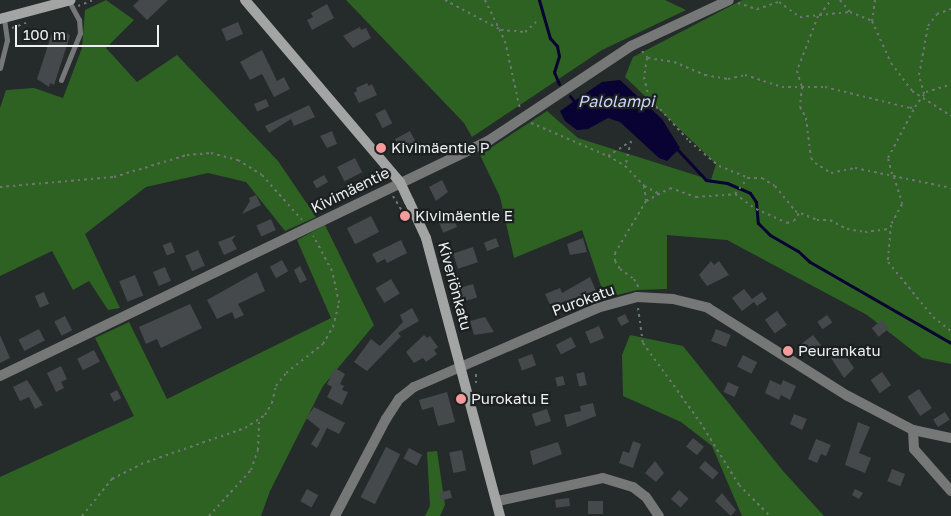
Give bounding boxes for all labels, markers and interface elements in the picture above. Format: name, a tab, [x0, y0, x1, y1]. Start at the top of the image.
scale bar	[18, 15, 161, 47]
text: 100 m	[23, 25, 66, 43]
water label: Palolampi	[578, 91, 654, 111]
place label: Kivimäentie P	[391, 139, 490, 157]
marker: Kivimäentie P	[375, 142, 387, 154]
street label: Kivimäentie	[308, 163, 392, 217]
place label: Kivimäentie E	[415, 207, 513, 225]
marker: Kivimäentie E	[399, 210, 411, 222]
street label: Kiveriönkatu	[435, 240, 475, 332]
street label: Purokatu	[549, 280, 617, 320]
place label: Peurankatu	[798, 342, 881, 360]
marker: Peurankatu	[782, 345, 794, 357]
place label: Purokatu E	[471, 390, 549, 408]
marker: Purokatu E	[455, 393, 467, 405]

